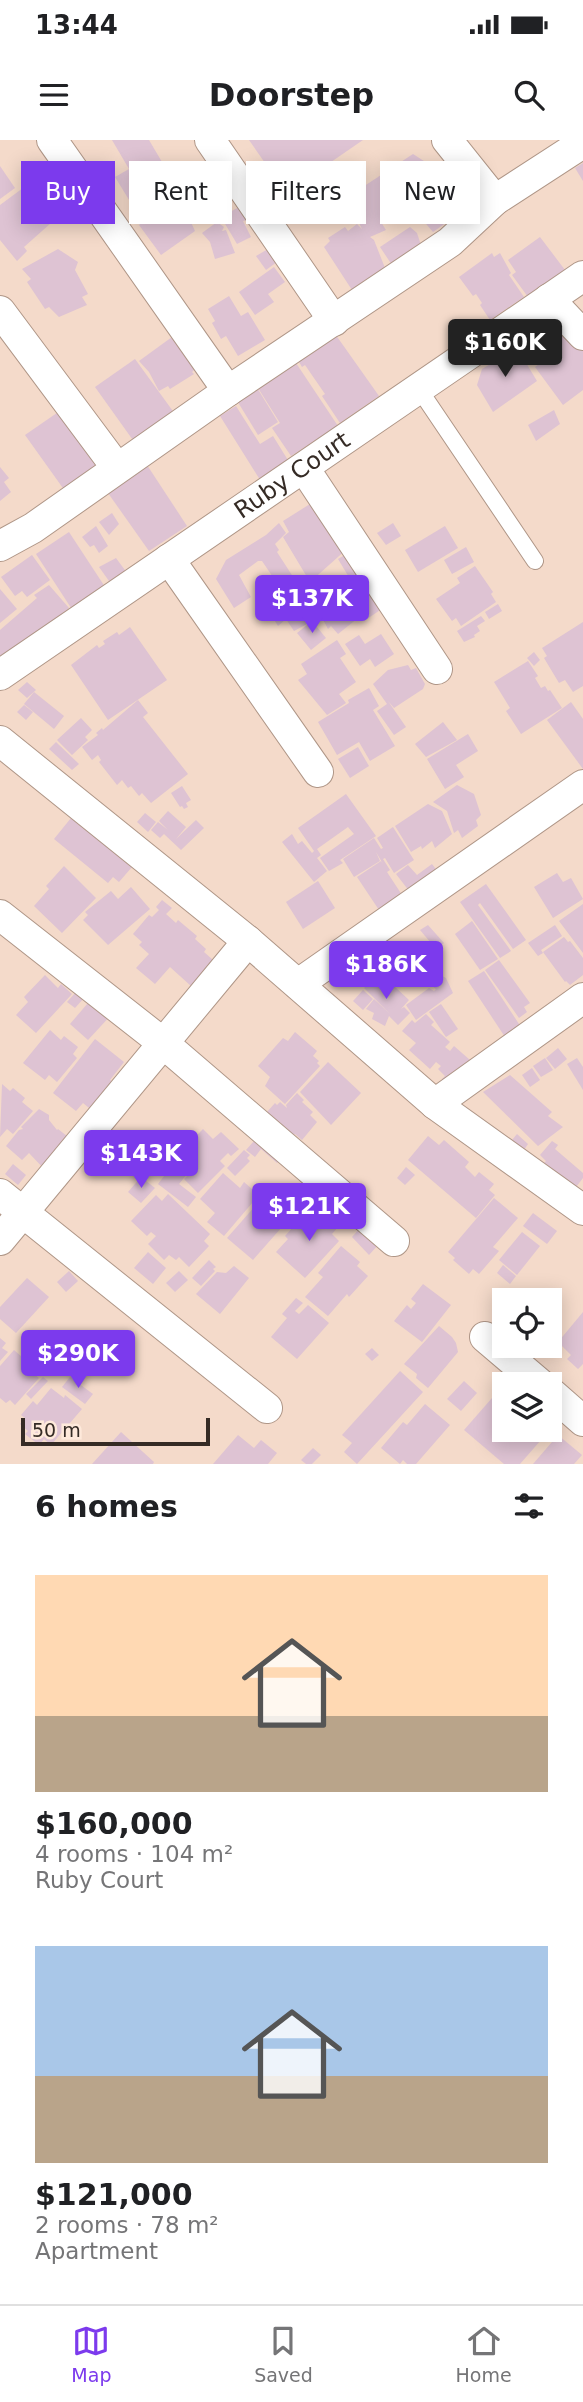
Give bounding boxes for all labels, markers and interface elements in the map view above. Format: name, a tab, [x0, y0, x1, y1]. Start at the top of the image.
text: 13:44	[35, 10, 118, 40]
icon: menu	[35, 76, 73, 114]
text: Doorstep	[209, 76, 374, 114]
icon: search	[510, 76, 548, 114]
chip: Buy	[21, 161, 115, 224]
chip: Rent	[129, 161, 232, 224]
chip: Filters	[246, 161, 366, 224]
chip: New	[380, 161, 480, 224]
pin: $160K	[456, 320, 554, 379]
text: $160K	[464, 329, 546, 355]
street label: Ruby Court	[229, 426, 355, 524]
pin: $137K	[263, 575, 361, 635]
text: $137K	[271, 585, 353, 611]
pin: $186K	[337, 942, 435, 1001]
text: $186K	[345, 951, 427, 977]
pin: $143K	[92, 1130, 190, 1190]
text: $143K	[100, 1140, 182, 1166]
pin: $121K	[260, 1184, 358, 1243]
text: $121K	[268, 1193, 350, 1219]
map controls	[492, 1288, 562, 1442]
button: locate	[492, 1288, 562, 1358]
pin: $290K	[29, 1330, 127, 1390]
text: $290K	[37, 1340, 119, 1366]
button: layers	[492, 1372, 562, 1442]
scale bar	[21, 1415, 210, 1447]
text: 50 m	[32, 1419, 81, 1441]
icon: filters	[510, 1487, 548, 1525]
text: 6 homes	[35, 1489, 178, 1524]
icon: home	[229, 1620, 355, 1746]
text: $160,000	[35, 1806, 193, 1841]
text: 4 rooms · 104 m²	[35, 1841, 233, 1867]
text: Ruby Court	[35, 1867, 163, 1893]
icon: home	[229, 1991, 355, 2117]
text: $121,000	[35, 2177, 193, 2212]
text: 2 rooms · 78 m²	[35, 2212, 219, 2238]
text: Apartment	[35, 2238, 158, 2264]
tab: Map	[71, 2322, 111, 2386]
tab: Saved	[254, 2322, 313, 2386]
tab: Home	[456, 2322, 512, 2386]

